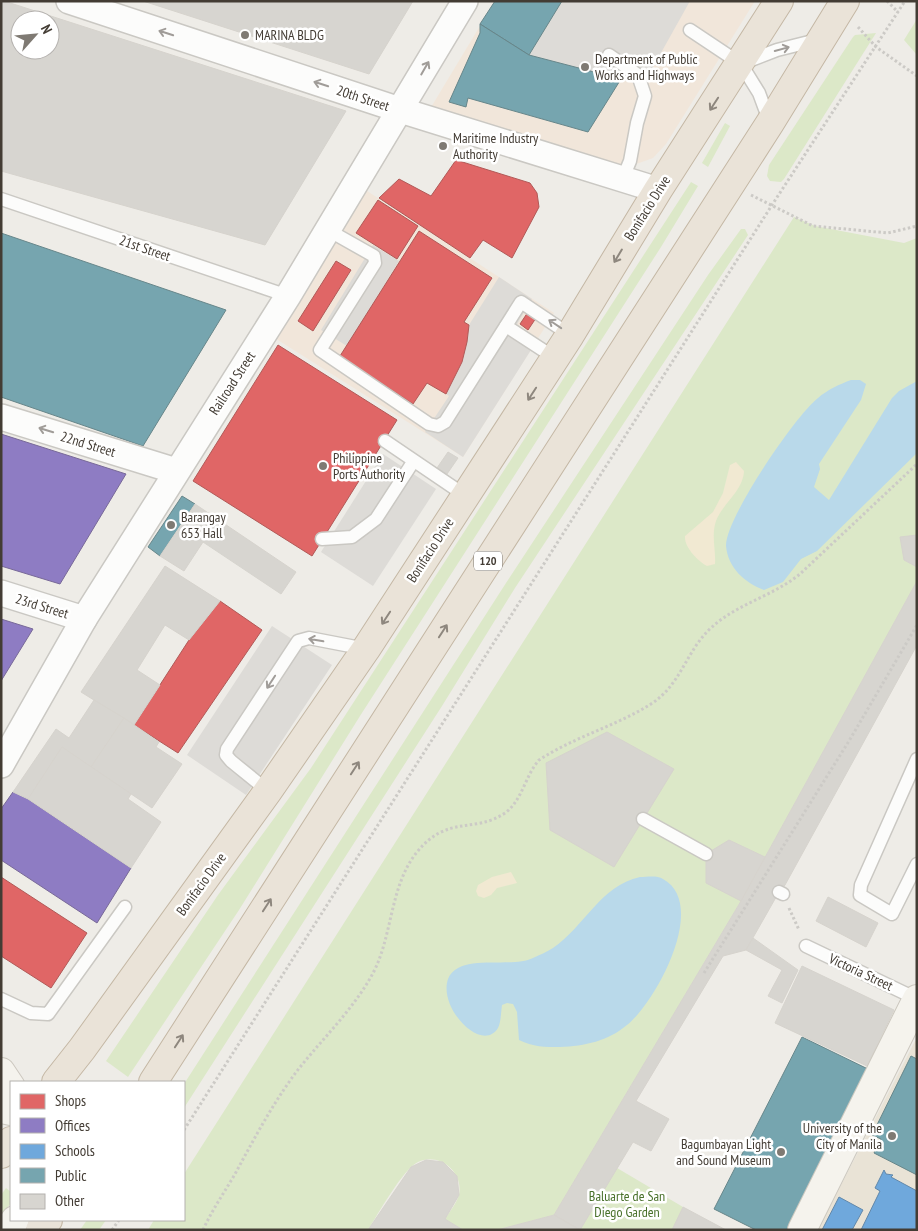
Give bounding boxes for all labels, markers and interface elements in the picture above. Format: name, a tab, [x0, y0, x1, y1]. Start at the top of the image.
north arrow	[10, 10, 60, 60]
text: N	[37, 22, 56, 37]
place label: MARINA BLDG	[255, 26, 324, 44]
one-way arrow	[159, 28, 175, 38]
marker: MARINA BLDG	[239, 29, 251, 41]
one-way arrow	[773, 44, 789, 53]
place label: Department of Public Works and Highways	[595, 50, 698, 84]
one-way arrow	[420, 61, 430, 76]
marker: Department of Public Works and Highways	[579, 61, 591, 73]
one-way arrow	[313, 79, 329, 88]
street label: 20th Street	[334, 81, 392, 115]
one-way arrow	[709, 97, 719, 111]
place label: Maritime Industry Authority	[453, 129, 539, 163]
marker: Maritime Industry Authority	[437, 140, 449, 152]
street label: Bonifacio Drive	[620, 172, 674, 244]
street label: 21st Street	[117, 231, 173, 265]
one-way arrow	[612, 249, 622, 263]
one-way arrow	[548, 319, 562, 329]
street label: Railroad Street	[205, 348, 259, 418]
one-way arrow	[526, 387, 537, 401]
one-way arrow	[38, 425, 54, 435]
street label: 22nd Street	[58, 427, 118, 461]
place label: Philippine Ports Authority	[333, 449, 406, 483]
marker: Philippine Ports Authority	[317, 460, 329, 472]
place label: Barangay 653 Hall	[181, 508, 226, 542]
street label: Bonifacio Drive	[402, 514, 458, 586]
marker: Barangay 653 Hall	[165, 519, 177, 531]
road number: 120	[474, 552, 502, 570]
street label: 23rd Street	[13, 589, 71, 623]
one-way arrow	[381, 611, 391, 625]
one-way arrow	[438, 625, 448, 639]
one-way arrow	[308, 634, 324, 644]
one-way arrow	[266, 675, 276, 689]
one-way arrow	[350, 761, 360, 775]
street label: Bonifacio Drive	[172, 849, 230, 919]
one-way arrow	[262, 898, 272, 912]
street label: Victoria Street	[825, 949, 896, 995]
one-way arrow	[175, 1035, 185, 1049]
legend	[10, 1081, 185, 1221]
text: Shops	[55, 1091, 86, 1110]
text: Offices	[55, 1116, 90, 1135]
place label: University of the City of Manila	[803, 1119, 882, 1153]
marker: University of the City of Manila	[886, 1130, 898, 1142]
place label: Bagumbayan Light and Sound Museum	[676, 1135, 771, 1169]
text: Schools	[55, 1141, 95, 1160]
marker: Bagumbayan Light and Sound Museum	[775, 1146, 787, 1158]
text: Public	[55, 1166, 87, 1185]
park label: Baluarte de San Diego Garden	[589, 1187, 665, 1221]
text: Other	[55, 1191, 85, 1210]

